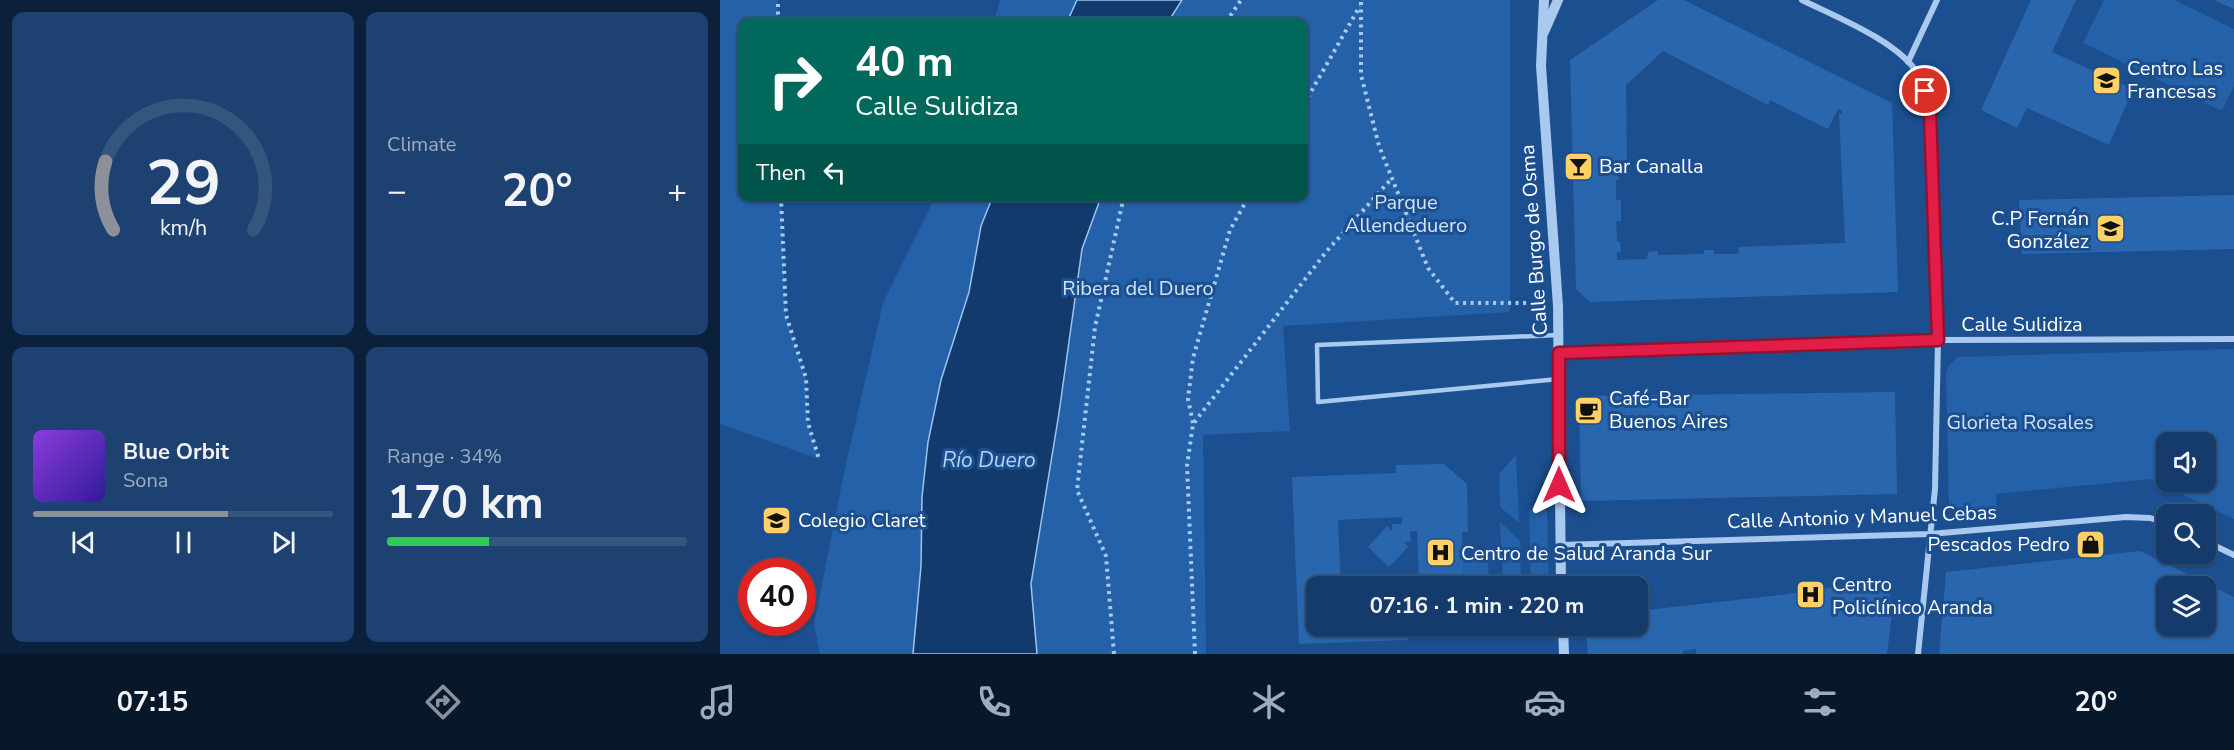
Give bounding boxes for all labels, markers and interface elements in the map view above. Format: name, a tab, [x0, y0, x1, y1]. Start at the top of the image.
text: 40 m	[855, 34, 954, 91]
icon: right	[756, 42, 834, 120]
place label: Centro Las Francesas	[2127, 55, 2223, 105]
school or university icon: Centro Las Francesas	[2090, 64, 2122, 96]
pin	[1899, 65, 1950, 116]
icon: arrive	[1908, 74, 1941, 107]
text: Calle Sulidiza	[855, 88, 1019, 125]
text: Climate	[387, 131, 456, 158]
text: 29	[146, 141, 220, 226]
street label: Calle Burgo de Osma	[1514, 144, 1554, 336]
bar icon: Bar Canalla	[1562, 150, 1594, 182]
place label: Bar Canalla	[1599, 153, 1704, 180]
icon: left	[818, 156, 851, 189]
text: Then	[756, 158, 806, 188]
text: 20°	[501, 161, 573, 222]
text: −	[387, 169, 407, 214]
text: +	[667, 169, 687, 214]
park label: Parque Allendeduero	[1345, 189, 1467, 239]
place label: C.P Fernán González	[1991, 205, 2089, 255]
school or university icon: C.P Fernán González	[2094, 213, 2126, 245]
text: km/h	[159, 214, 207, 244]
park label: Ribera del Duero	[1062, 275, 1214, 302]
street label: Calle Sulidiza	[1961, 311, 2083, 338]
place label: Café-Bar Buenos Aires	[1609, 385, 1728, 435]
cafe icon: Café-Bar Buenos Aires	[1572, 394, 1604, 426]
park label: Glorieta Rosales	[1946, 409, 2094, 436]
map controls	[2156, 432, 2216, 636]
button: sound	[2156, 432, 2216, 492]
text: Blue Orbit	[123, 437, 229, 467]
text: Range · 34%	[387, 443, 502, 470]
water label: Río Duero	[942, 446, 1036, 474]
position arrow	[1527, 453, 1591, 517]
text: Sona	[123, 467, 168, 494]
text: 170 km	[387, 473, 544, 534]
street label: Calle Antonio y Manuel Cebas	[1727, 499, 1997, 535]
school or university icon: Colegio Claret	[761, 504, 793, 536]
button: search	[2156, 504, 2216, 564]
place label: Colegio Claret	[798, 507, 927, 534]
icon: previous	[67, 526, 100, 559]
icon: pause	[167, 526, 200, 559]
icon: next	[267, 526, 300, 559]
shop icon: Pescados Pedro	[2075, 528, 2107, 560]
place label: Pescados Pedro	[1928, 531, 2070, 558]
hospital icon: Centro de Salud Aranda Sur	[1424, 537, 1456, 569]
place label: Centro de Salud Aranda Sur	[1461, 540, 1712, 567]
speed limit sign: 40	[738, 558, 816, 636]
place label: Centro Policlínico Aranda	[1832, 571, 1993, 621]
button: layers	[2156, 576, 2216, 636]
hospital icon: Centro Policlínico Aranda	[1795, 579, 1827, 611]
text: 07:16 · 1 min · 220 m	[1370, 591, 1584, 621]
icon: directions	[422, 681, 464, 723]
icon: music	[697, 681, 739, 723]
icon: phone	[973, 681, 1015, 723]
icon: climate	[1248, 681, 1290, 723]
icon: car	[1524, 681, 1566, 723]
icon: filters	[1799, 681, 1841, 723]
text: 07:15	[117, 684, 188, 721]
text: 20°	[2075, 684, 2117, 721]

